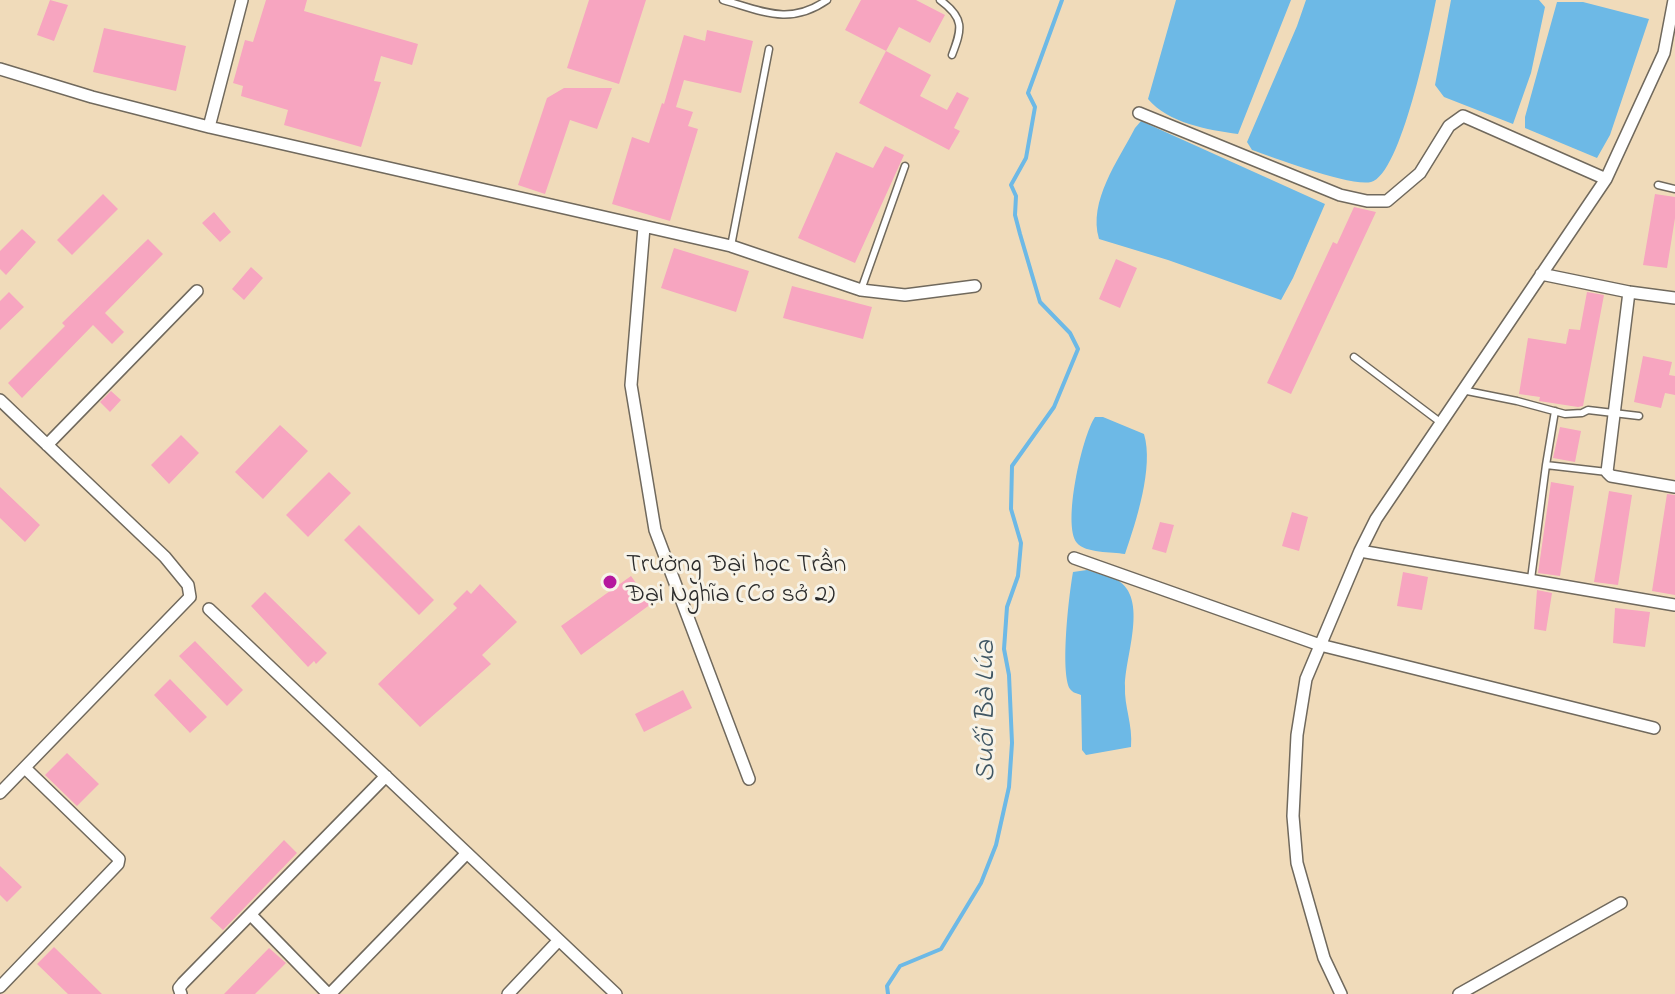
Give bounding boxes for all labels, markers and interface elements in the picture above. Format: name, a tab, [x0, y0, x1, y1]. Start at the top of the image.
place label: Trường Đại học Trần Đại Nghĩa (Cơ sở 2)	[626, 551, 846, 612]
marker: Trường Đại học Trần Đại Nghĩa (Cơ sở 2)	[601, 573, 619, 591]
water label: Suối Bà Lúa	[971, 640, 1005, 782]

